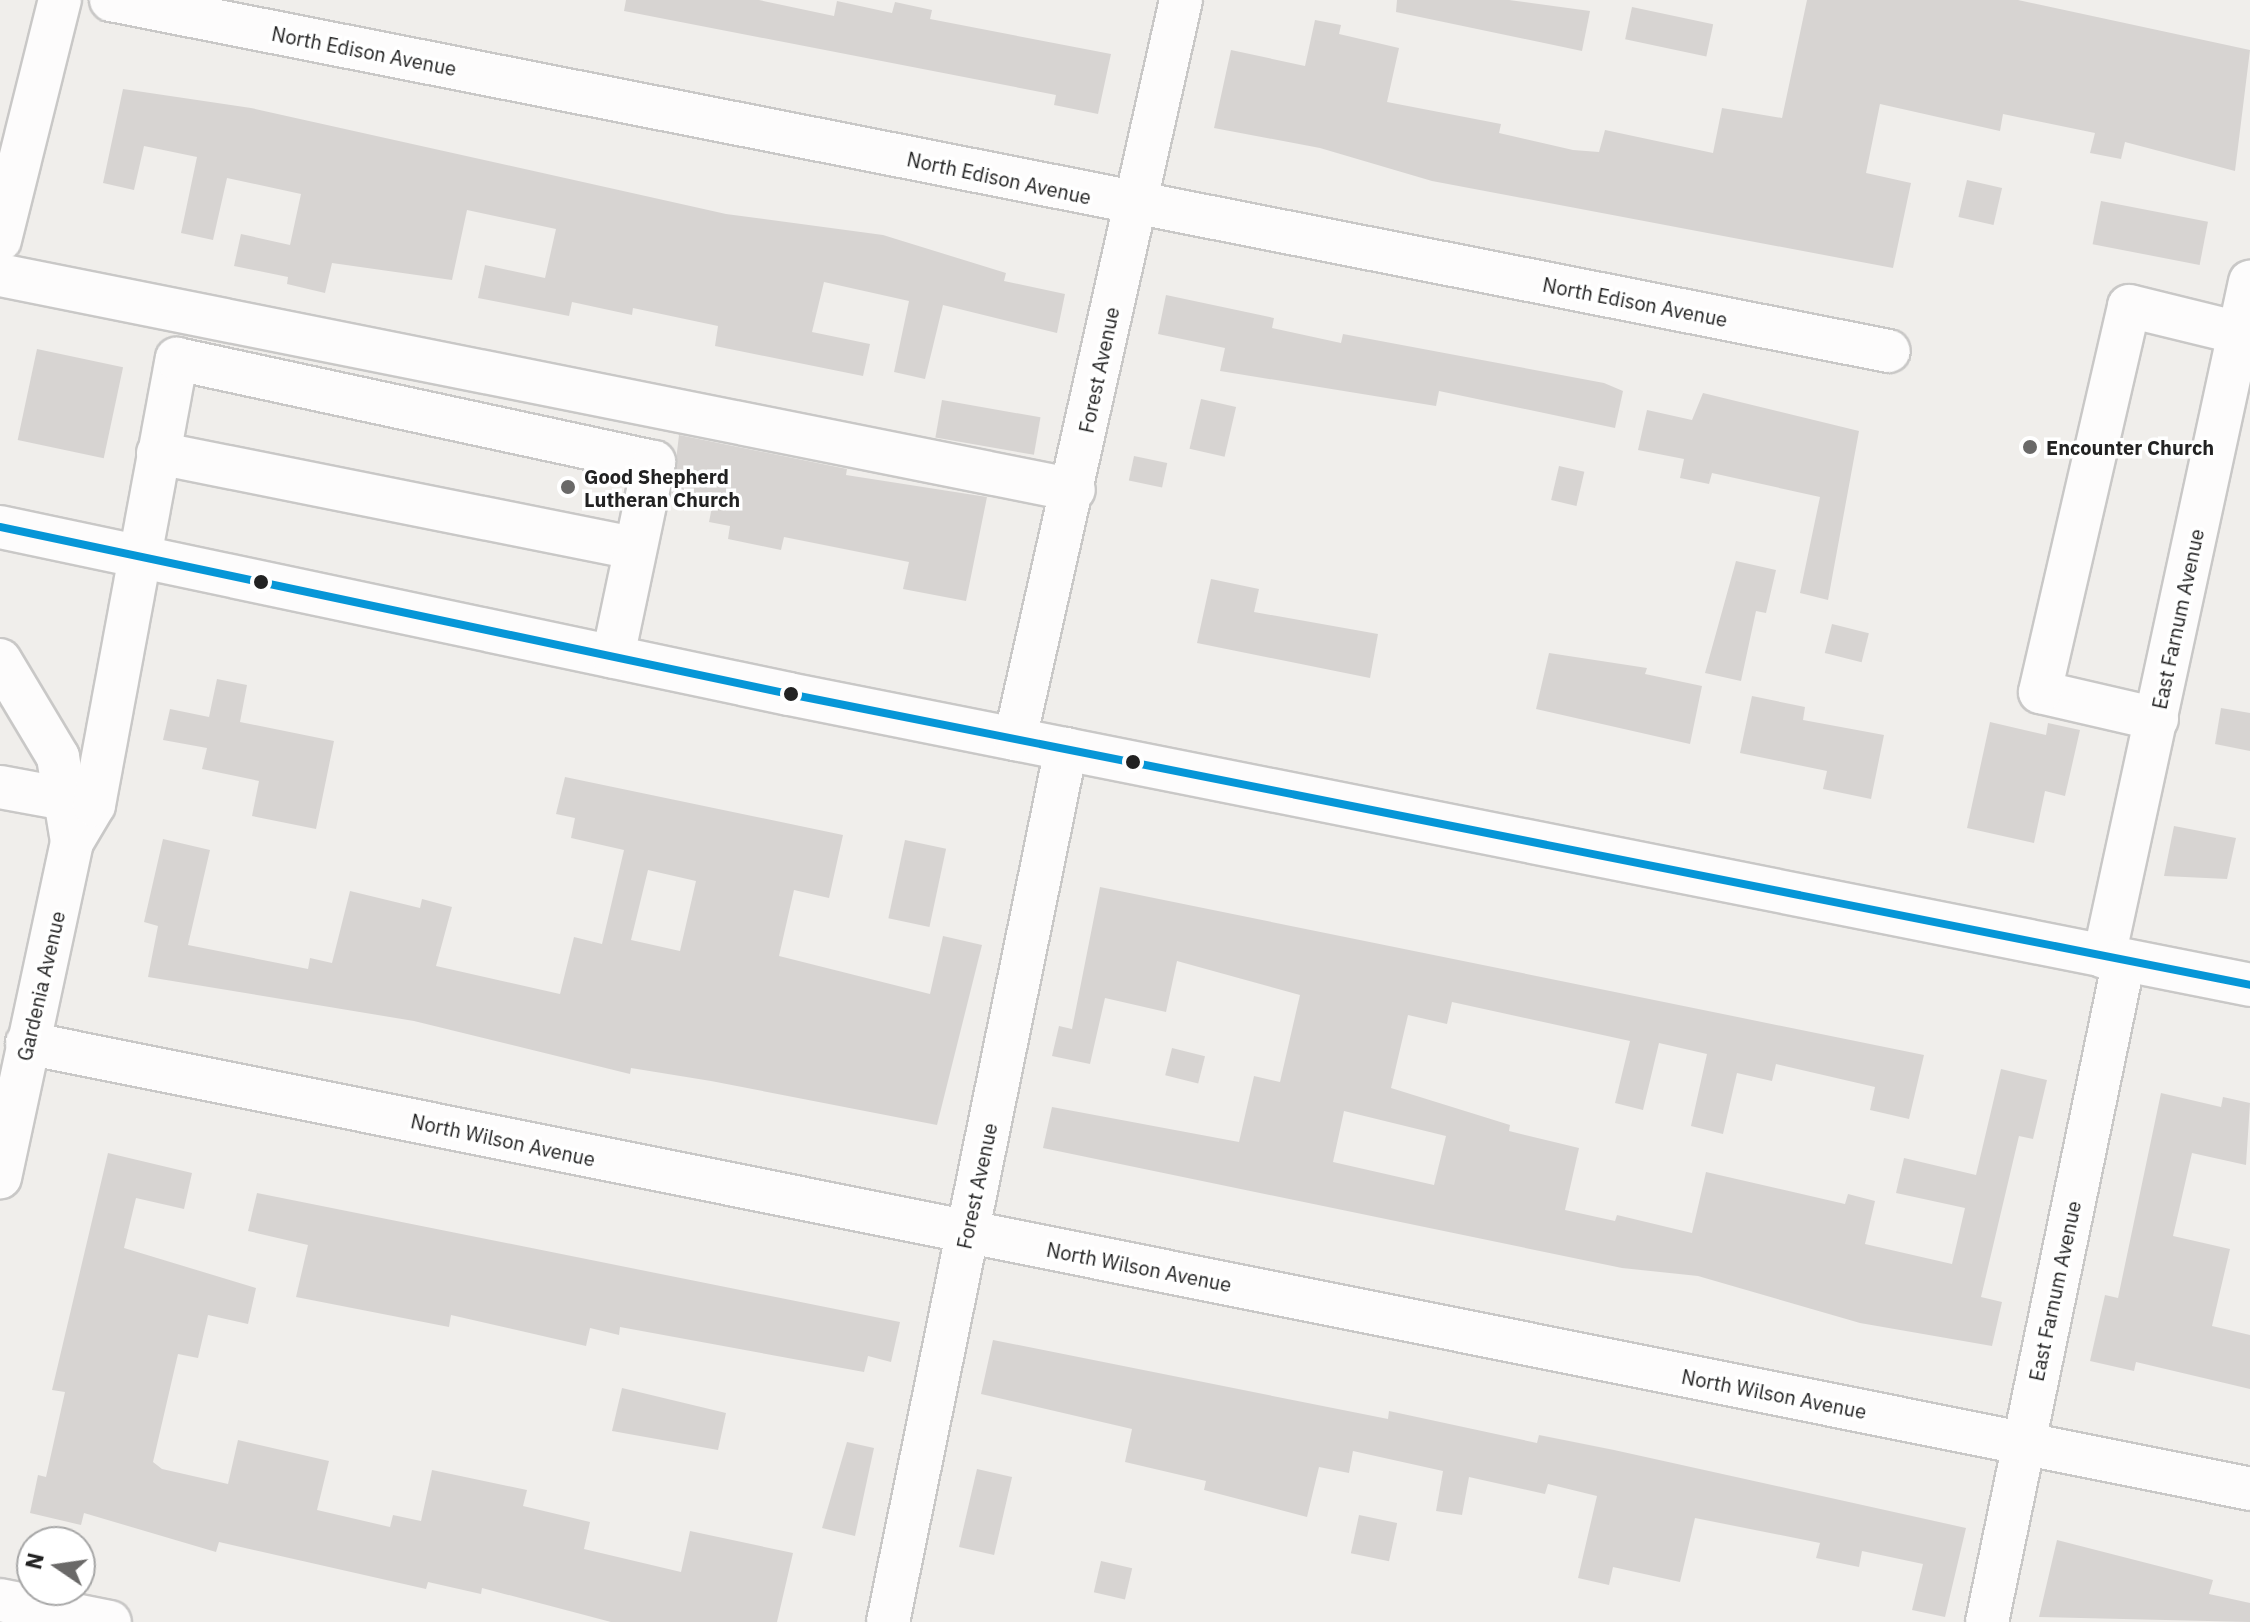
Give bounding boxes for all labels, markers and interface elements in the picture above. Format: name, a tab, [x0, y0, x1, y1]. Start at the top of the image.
street label: North Edison Avenue	[270, 21, 458, 81]
street label: North Edison Avenue	[905, 147, 1093, 209]
street label: North Edison Avenue	[1541, 272, 1729, 332]
street label: Forest Avenue	[1074, 305, 1124, 435]
place label: Encounter Church	[2046, 435, 2214, 459]
marker: Encounter Church	[2021, 438, 2039, 456]
place label: Good Shepherd Lutheran Church	[584, 464, 740, 511]
marker: Good Shepherd Lutheran Church	[559, 478, 577, 496]
street label: East Farnum Avenue	[2147, 527, 2209, 711]
unlabelled marker	[253, 574, 269, 590]
unlabelled marker	[783, 686, 799, 702]
unlabelled marker	[1125, 754, 1141, 770]
street label: Gardenia Avenue	[12, 909, 70, 1063]
street label: North Wilson Avenue	[409, 1109, 597, 1171]
street label: Forest Avenue	[952, 1121, 1002, 1251]
street label: East Farnum Avenue	[2024, 1199, 2086, 1383]
street label: North Wilson Avenue	[1044, 1237, 1234, 1297]
street label: North Wilson Avenue	[1679, 1364, 1869, 1424]
north arrow	[16, 1526, 96, 1606]
text: N	[18, 1550, 50, 1572]

